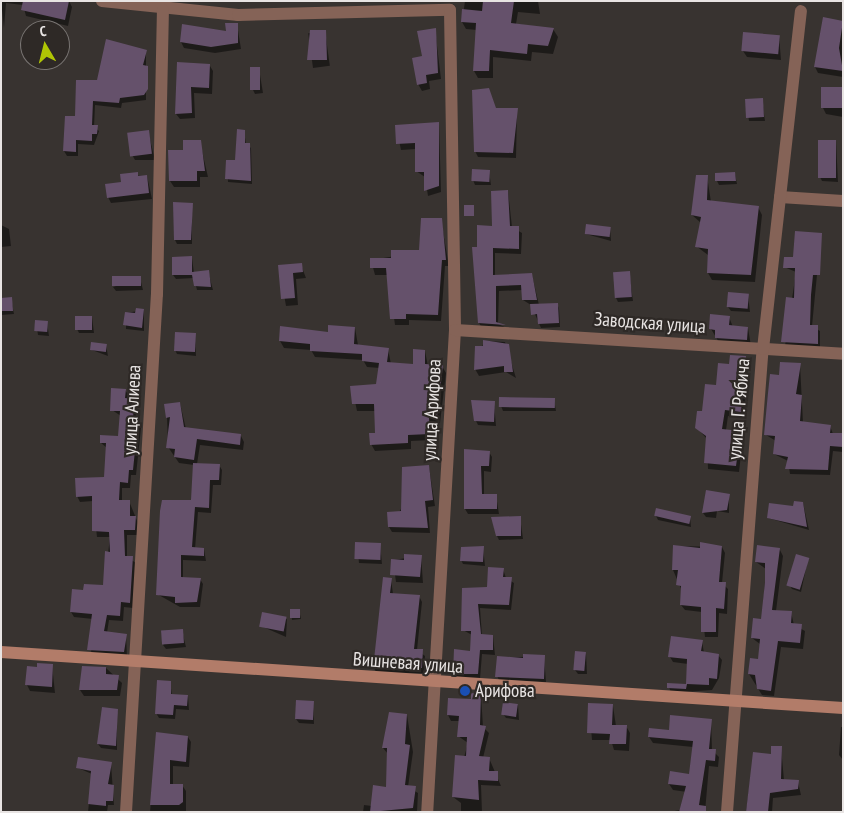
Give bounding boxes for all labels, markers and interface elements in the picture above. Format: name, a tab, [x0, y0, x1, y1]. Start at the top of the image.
north arrow	[20, 20, 70, 70]
text: С	[39, 22, 47, 40]
street label: Заводская улица	[593, 308, 707, 338]
street label: улица Г. Рябича	[723, 357, 755, 461]
street label: улица Арифова	[418, 358, 446, 462]
street label: улица Алиева	[118, 364, 146, 456]
street label: Вишневая улица	[352, 648, 464, 678]
place label: Арифова	[475, 680, 535, 702]
marker: Арифова	[459, 685, 471, 697]

